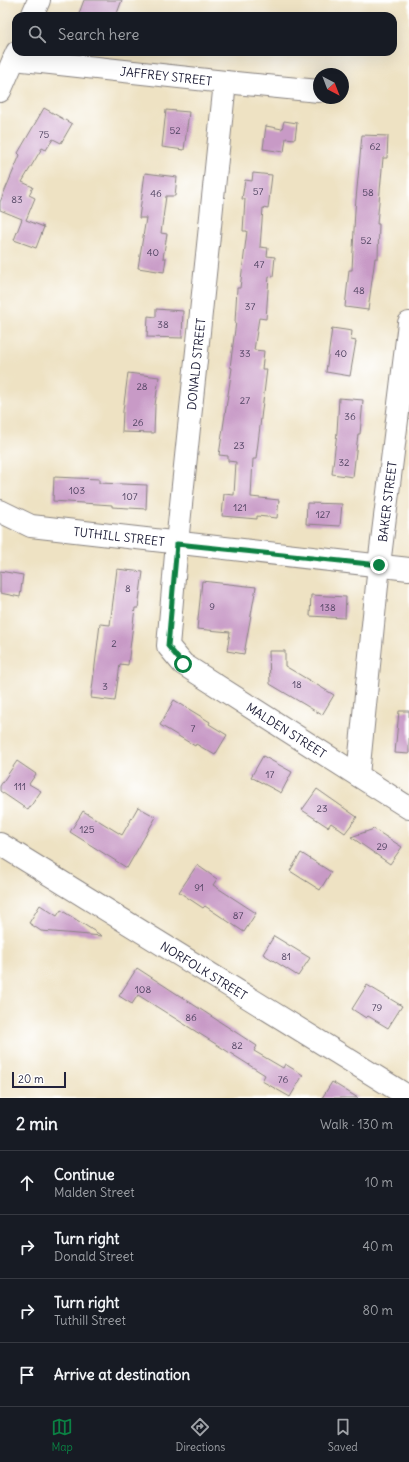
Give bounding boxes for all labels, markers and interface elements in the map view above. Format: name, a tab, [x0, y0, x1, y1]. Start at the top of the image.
search box	[12, 12, 397, 56]
icon: search	[26, 23, 48, 45]
text: Search here	[58, 25, 139, 44]
street label: JAFFREY STREET	[119, 63, 213, 88]
north arrow	[313, 68, 349, 104]
house number: 52	[169, 124, 181, 137]
house number: 75	[39, 128, 50, 141]
house number: 62	[369, 140, 381, 153]
house number: 57	[253, 185, 263, 198]
house number: 58	[362, 186, 374, 199]
house number: 46	[150, 187, 162, 200]
house number: 83	[11, 193, 23, 206]
house number: 52	[360, 234, 372, 247]
house number: 40	[147, 246, 159, 259]
house number: 47	[254, 258, 264, 271]
house number: 48	[353, 284, 365, 297]
house number: 37	[245, 300, 255, 313]
street label: DONALD STREET	[184, 317, 208, 411]
house number: 38	[157, 318, 169, 331]
house number: 33	[239, 347, 251, 360]
house number: 40	[335, 347, 347, 360]
house number: 28	[136, 380, 148, 393]
house number: 27	[240, 394, 250, 407]
house number: 36	[344, 410, 356, 423]
house number: 26	[132, 416, 144, 429]
house number: 23	[233, 439, 245, 452]
house number: 32	[338, 456, 350, 469]
street label: BAKER STREET	[374, 460, 399, 543]
house number: 103	[69, 484, 85, 497]
house number: 107	[122, 490, 138, 503]
house number: 121	[233, 501, 247, 514]
house number: 127	[316, 508, 330, 521]
street label: TUTHILL STREET	[73, 523, 165, 549]
route end	[370, 556, 388, 574]
house number: 8	[125, 582, 131, 595]
house number: 9	[209, 600, 215, 613]
house number: 138	[320, 601, 336, 614]
house number: 2	[111, 637, 117, 650]
route start	[174, 655, 192, 673]
house number: 18	[292, 678, 302, 691]
house number: 3	[102, 680, 108, 693]
street label: MALDEN STREET	[244, 699, 329, 761]
house number: 7	[191, 722, 196, 735]
house number: 17	[266, 768, 275, 781]
house number: 111	[14, 780, 26, 793]
house number: 23	[316, 802, 328, 815]
house number: 125	[79, 823, 95, 836]
house number: 29	[376, 840, 388, 853]
house number: 91	[194, 881, 204, 894]
house number: 87	[233, 909, 243, 922]
street label: NORFOLK STREET	[158, 938, 250, 1003]
house number: 81	[281, 950, 291, 963]
house number: 108	[135, 983, 151, 996]
house number: 79	[372, 1001, 383, 1014]
house number: 86	[185, 1011, 197, 1024]
house number: 82	[231, 1039, 243, 1052]
scale bar	[12, 1070, 66, 1089]
text: 20 m	[18, 1072, 44, 1086]
house number: 76	[278, 1073, 288, 1086]
text: 2 min	[16, 1113, 58, 1135]
text: Walk · 130 m	[320, 1116, 393, 1133]
text: Continue	[54, 1165, 115, 1184]
icon: ahead	[16, 1172, 38, 1194]
text: 10 m	[365, 1174, 393, 1191]
text: Malden Street	[54, 1184, 135, 1201]
text: Turn right	[54, 1229, 119, 1248]
icon: right	[16, 1236, 38, 1258]
text: 40 m	[362, 1238, 393, 1255]
text: Donald Street	[54, 1248, 134, 1265]
text: Turn right	[54, 1293, 119, 1312]
icon: right	[16, 1300, 38, 1322]
text: 80 m	[362, 1302, 393, 1319]
text: Tuthill Street	[54, 1312, 126, 1329]
icon: arrive	[16, 1364, 38, 1386]
text: Arrive at destination	[54, 1365, 190, 1384]
tab: Map	[51, 1416, 73, 1454]
tab: Directions	[176, 1416, 225, 1454]
tab: Saved	[328, 1416, 358, 1454]

